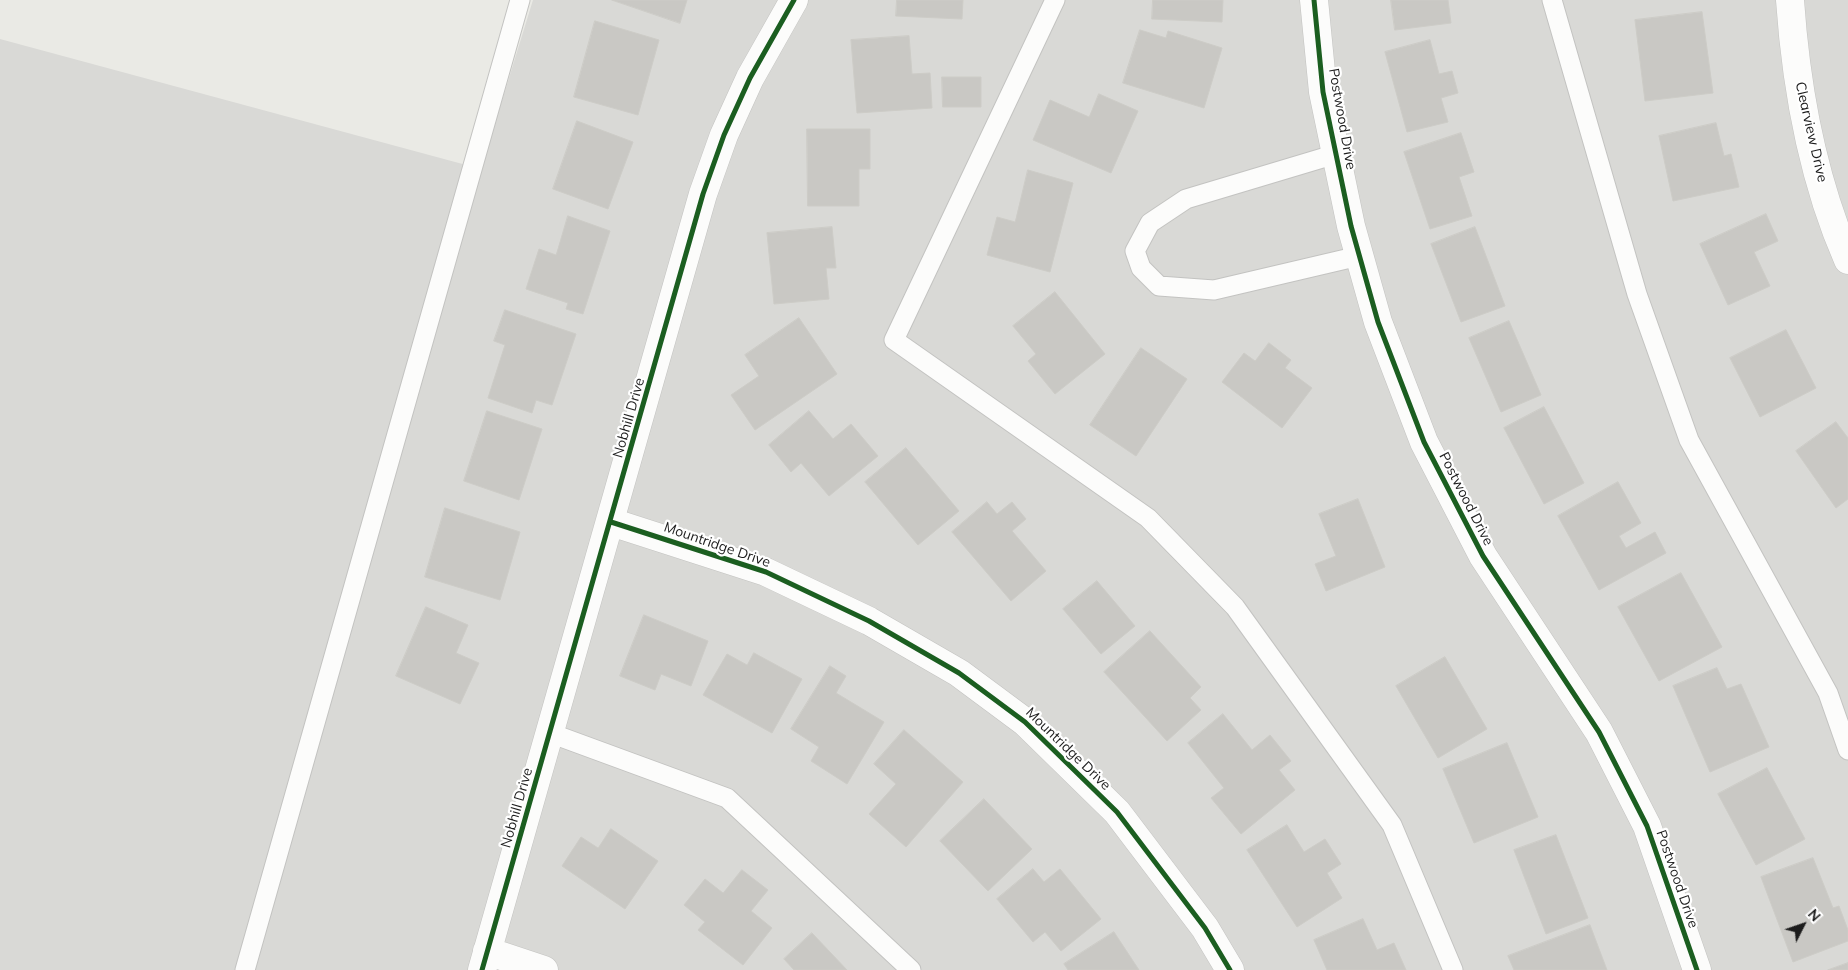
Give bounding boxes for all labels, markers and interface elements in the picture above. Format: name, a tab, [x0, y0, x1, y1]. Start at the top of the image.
street label: Postwood Drive	[1325, 67, 1359, 171]
street label: Clearview Drive	[1791, 80, 1831, 184]
street label: Nobhill Drive	[610, 376, 648, 460]
street label: Postwood Drive	[1435, 449, 1497, 549]
street label: Mountridge Drive	[662, 519, 772, 571]
street label: Mountridge Drive	[1022, 704, 1114, 794]
street label: Nobhill Drive	[498, 766, 536, 850]
street label: Postwood Drive	[1652, 828, 1702, 930]
north arrow	[1778, 900, 1828, 950]
text: N	[1804, 905, 1825, 925]

